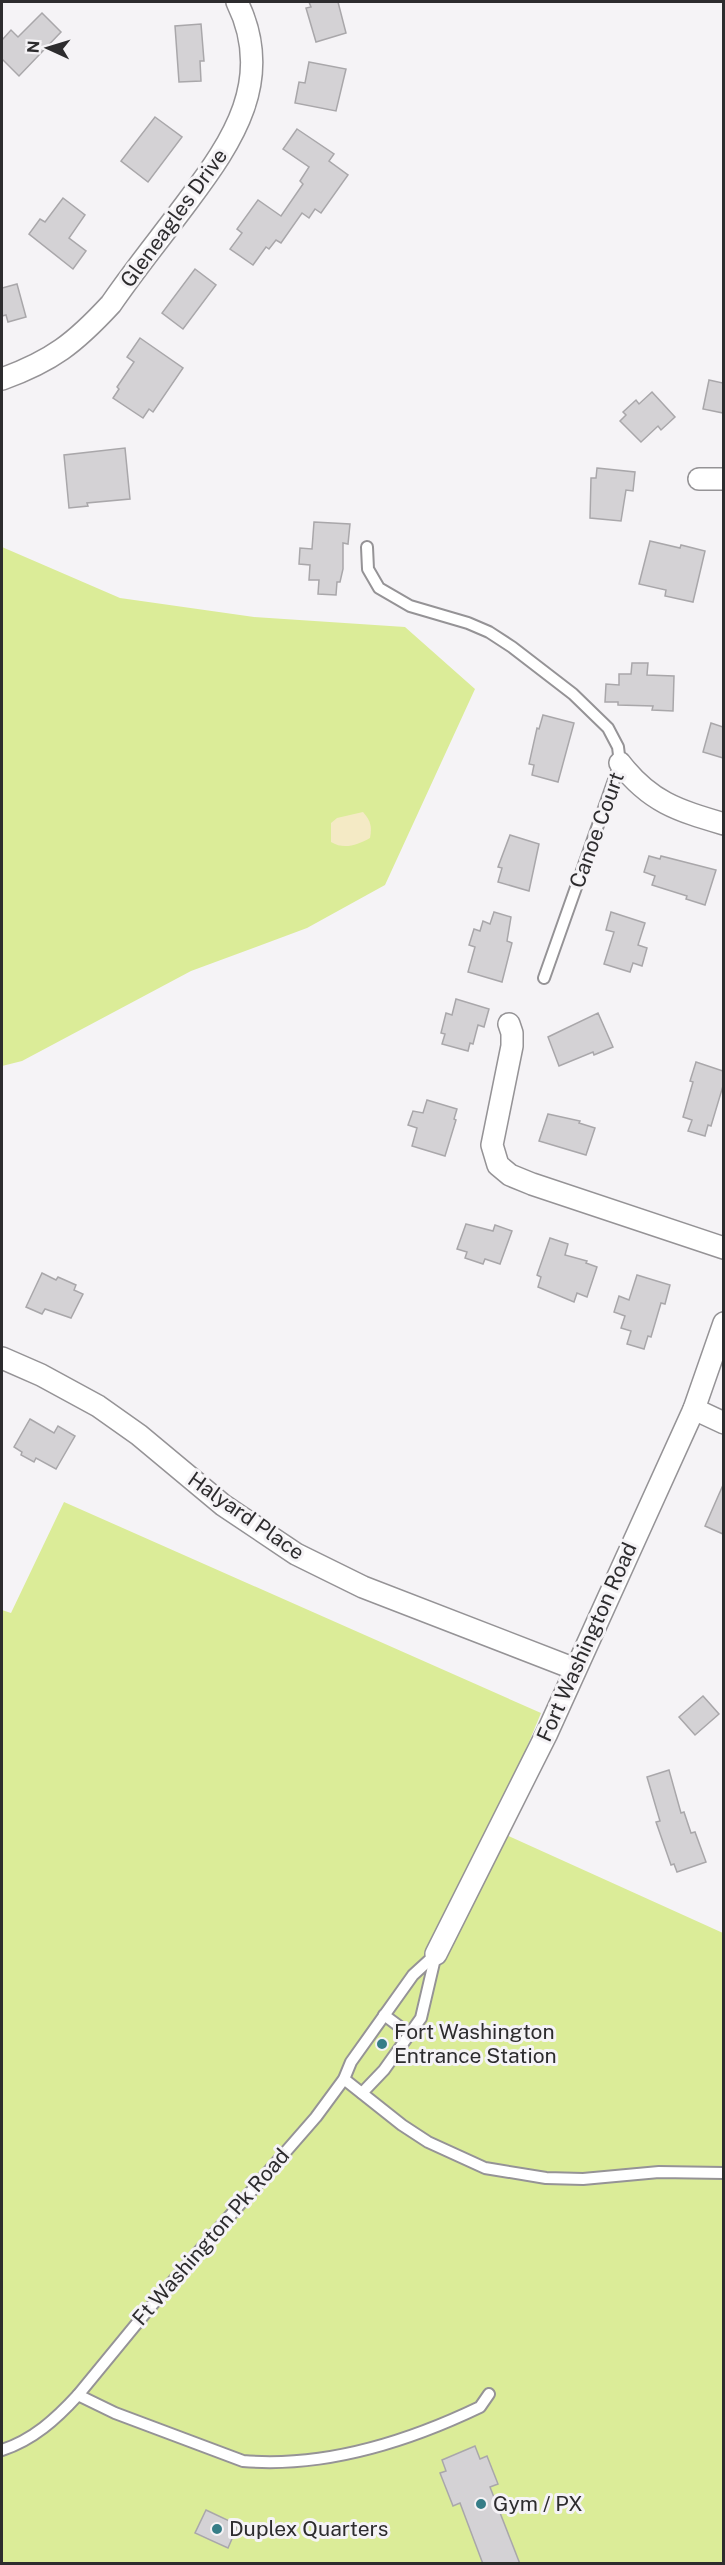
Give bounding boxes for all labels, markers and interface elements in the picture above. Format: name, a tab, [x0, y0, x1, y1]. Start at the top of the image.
north arrow	[18, 18, 78, 78]
text: N	[24, 40, 43, 54]
street label: Gleneagles Drive	[115, 144, 232, 292]
street label: Canoe Court	[564, 768, 629, 891]
street label: Halyard Place	[183, 1466, 309, 1565]
street label: Fort Washington Road	[531, 1538, 642, 1745]
place label: Fort Washington Entrance Station	[394, 2019, 557, 2068]
marker: Fort Washington Entrance Station	[375, 2037, 389, 2051]
street label: Ft Washington Pk Road	[127, 2143, 294, 2330]
place label: Gym / PX	[493, 2491, 583, 2516]
marker: Gym / PX	[474, 2497, 488, 2511]
place label: Duplex Quarters	[229, 2516, 388, 2541]
marker: Duplex Quarters	[210, 2522, 224, 2536]

